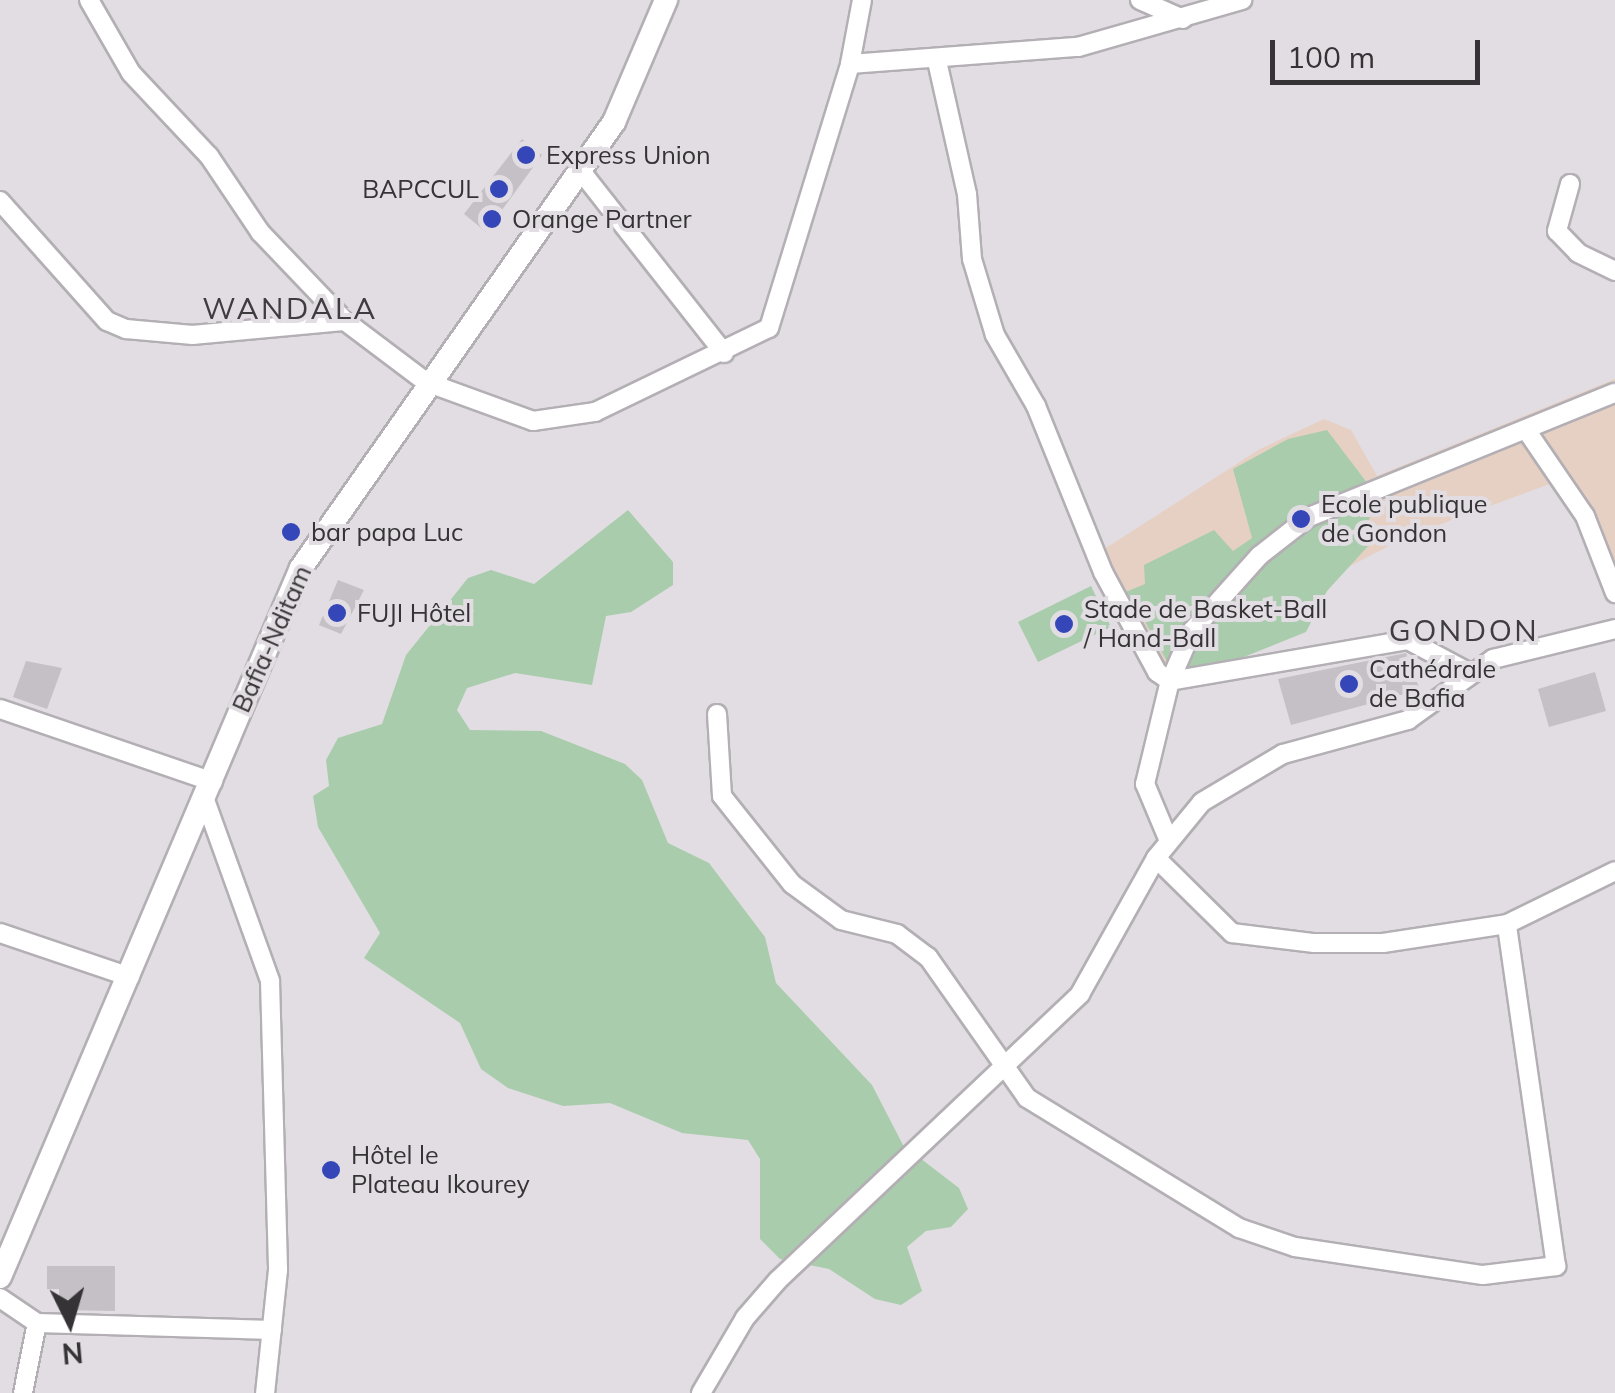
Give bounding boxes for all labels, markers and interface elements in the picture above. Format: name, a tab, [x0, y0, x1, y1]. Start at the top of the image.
scale bar	[1275, 20, 1485, 82]
text: 100 m	[1287, 38, 1375, 76]
place label: Express Union	[546, 140, 711, 170]
marker: Express Union	[515, 144, 537, 166]
place label: BAPCCUL	[362, 174, 479, 204]
marker: BAPCCUL	[488, 178, 510, 200]
place label: Orange Partner	[512, 204, 692, 234]
marker: Orange Partner	[481, 208, 503, 230]
district label: WANDALA	[202, 290, 378, 326]
place label: Ecole publique de Gondon	[1321, 490, 1487, 549]
marker: Ecole publique de Gondon	[1290, 508, 1312, 530]
place label: bar papa Luc	[311, 517, 463, 547]
marker: bar papa Luc	[280, 521, 302, 543]
street label: Bafia-Nditam	[226, 561, 318, 717]
place label: Stade de Basket-Ball / Hand-Ball	[1084, 595, 1327, 654]
place label: FUJI Hôtel	[357, 598, 471, 628]
marker: FUJI Hôtel	[326, 602, 348, 624]
district label: GONDON	[1389, 612, 1539, 648]
marker: Stade de Basket-Ball / Hand-Ball	[1053, 613, 1075, 635]
place label: Cathédrale de Bafia	[1369, 655, 1496, 714]
marker: Cathédrale de Bafia	[1338, 673, 1360, 695]
place label: Hôtel le Plateau Ikourey	[351, 1141, 530, 1200]
marker: Hôtel le Plateau Ikourey	[320, 1159, 342, 1181]
north arrow	[20, 1273, 120, 1373]
text: N	[61, 1335, 85, 1372]

